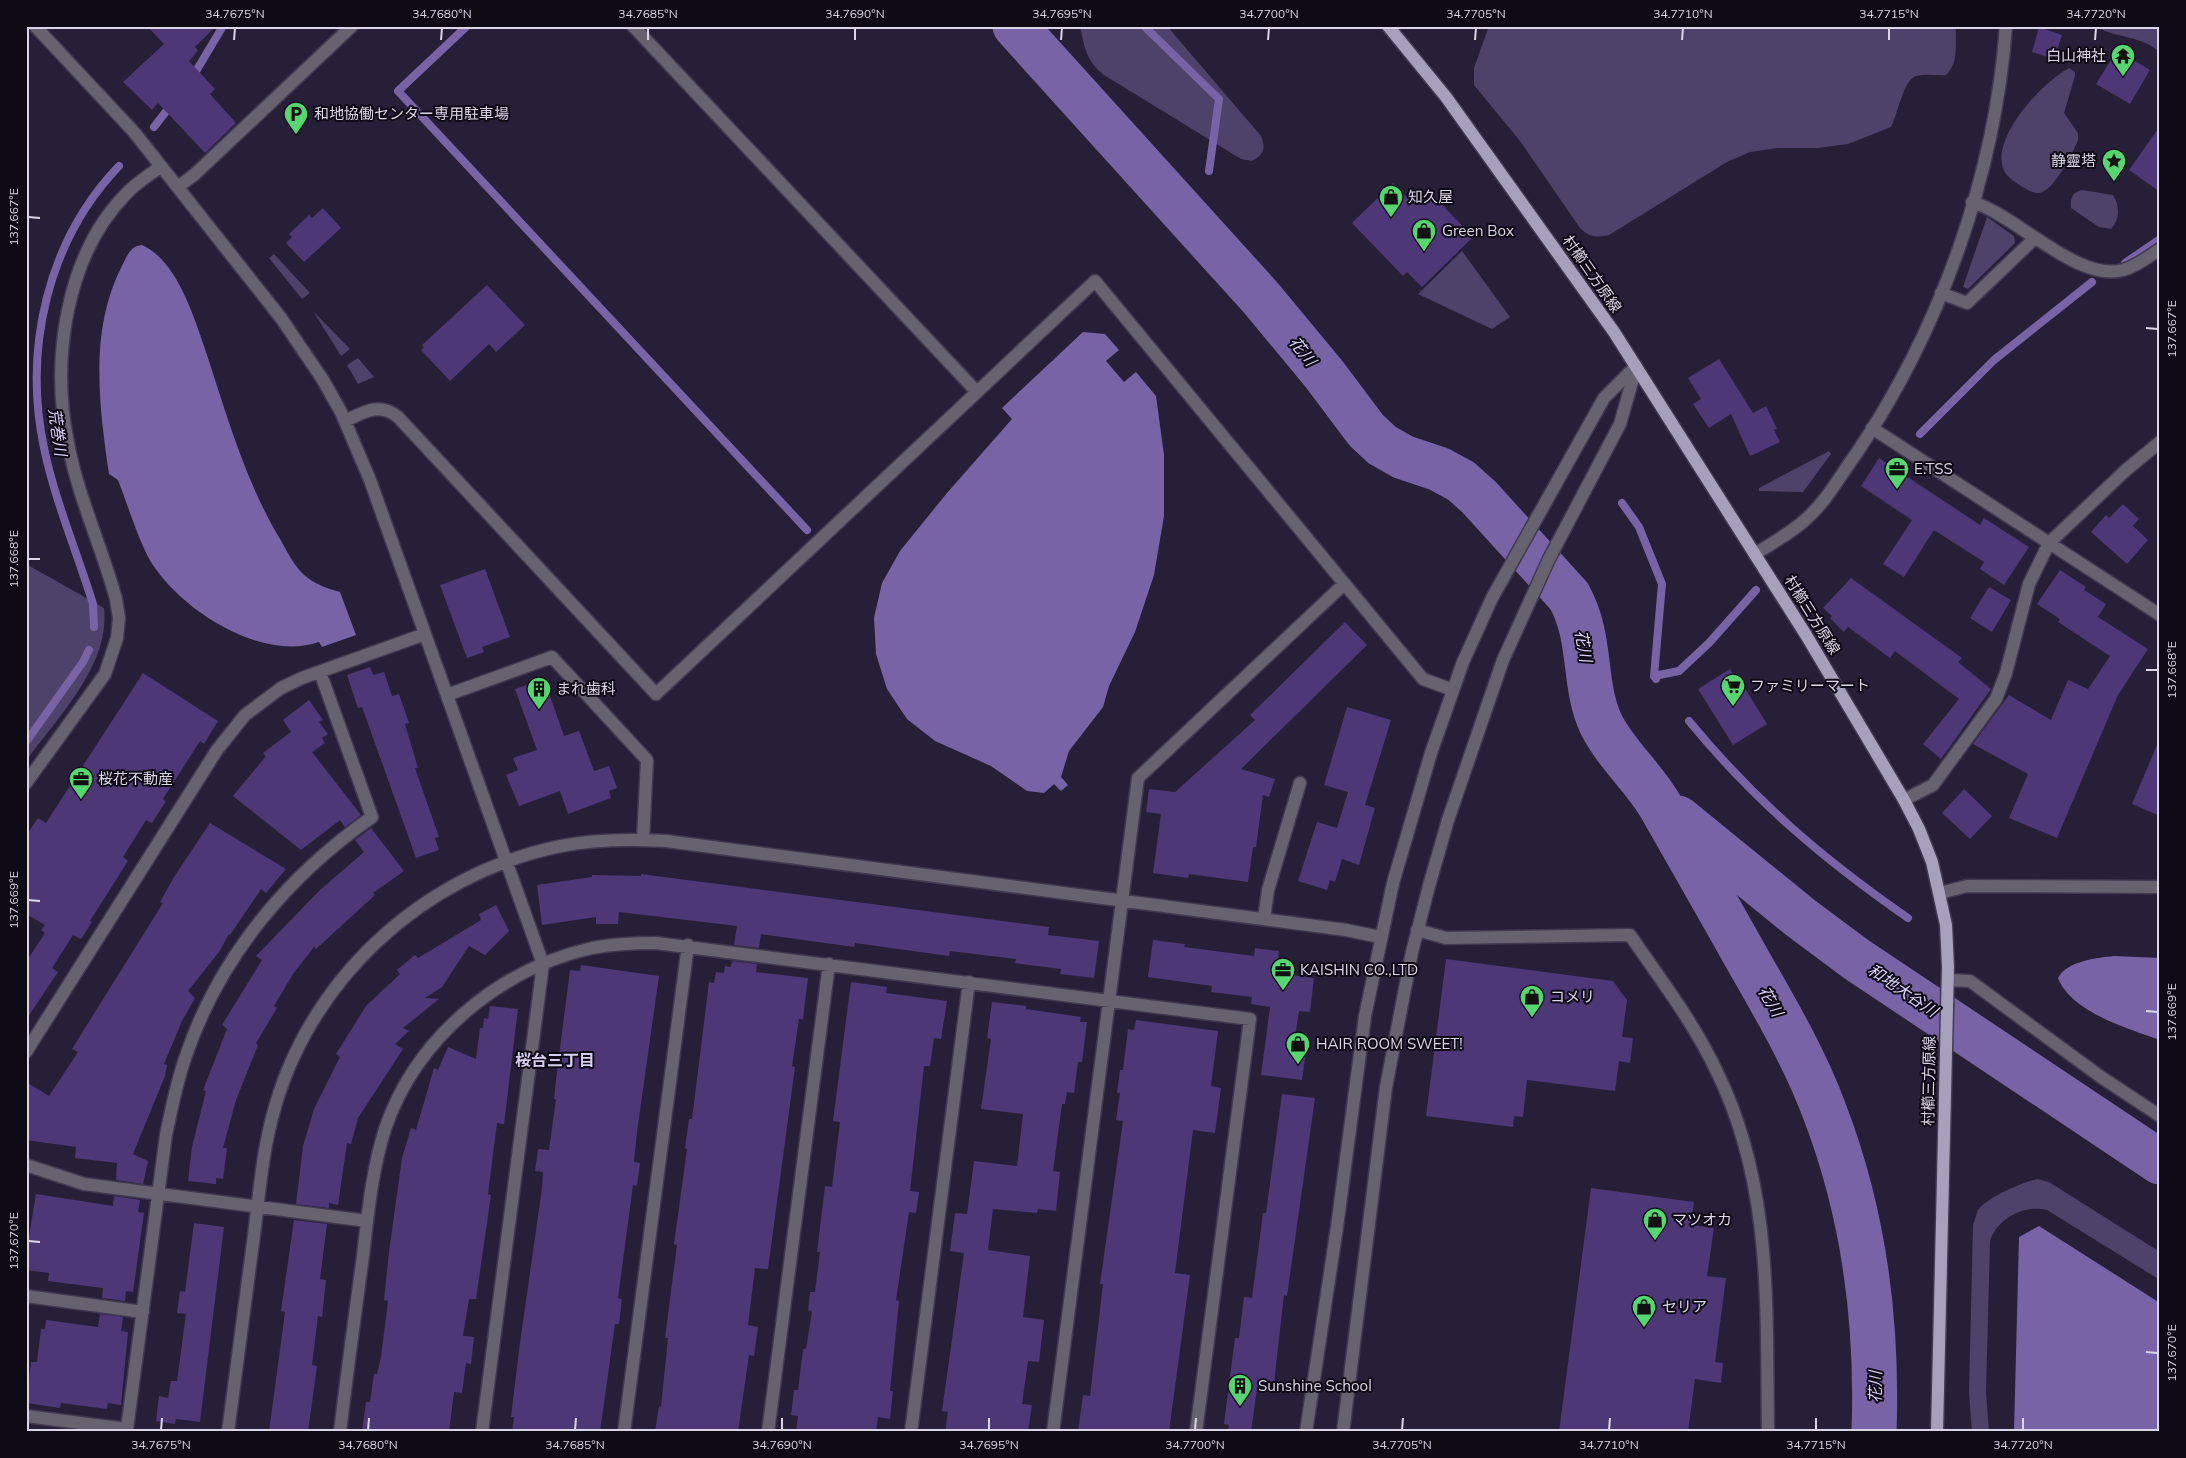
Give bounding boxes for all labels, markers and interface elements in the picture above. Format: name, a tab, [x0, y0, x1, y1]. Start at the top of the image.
text: 34.7675°N	[205, 6, 265, 21]
text: 34.7680°N	[412, 6, 472, 21]
text: 34.7685°N	[618, 6, 678, 21]
text: 34.7690°N	[825, 6, 885, 21]
text: 34.7695°N	[1032, 6, 1092, 21]
text: 34.7700°N	[1239, 6, 1299, 21]
text: 34.7705°N	[1446, 6, 1506, 21]
text: 34.7710°N	[1653, 6, 1713, 21]
text: 34.7715°N	[1859, 6, 1919, 21]
text: 34.7720°N	[2066, 6, 2126, 21]
temple icon: 白山神社	[2110, 43, 2136, 77]
place label: 白山神社	[2046, 46, 2106, 65]
parking icon: 和地協働センター専用駐車場	[283, 101, 309, 135]
place label: 和地協働センター専用駐車場	[314, 104, 509, 123]
place icon: 静靈塔	[2101, 148, 2127, 182]
place label: 静靈塔	[2051, 151, 2096, 170]
shop icon: 知久屋	[1378, 184, 1404, 218]
place label: 知久屋	[1408, 187, 1453, 206]
text: 137.667°E	[6, 188, 21, 246]
shop icon: Green Box	[1411, 218, 1437, 252]
place label: Green Box	[1442, 221, 1514, 240]
street label: 村櫛三方原線	[1559, 231, 1626, 316]
text: 137.667°E	[2164, 300, 2179, 358]
water label: 花川	[1285, 332, 1322, 371]
water label: 荒巻川	[45, 407, 72, 459]
office icon: E.TSS	[1884, 456, 1910, 490]
place label: E.TSS	[1914, 459, 1953, 478]
text: 137.668°E	[6, 530, 21, 588]
street label: 村櫛三方原線	[1781, 572, 1844, 658]
water label: 花川	[1571, 628, 1597, 665]
text: 137.668°E	[2164, 641, 2179, 699]
supermarket icon: ファミリーマート	[1720, 673, 1746, 707]
building icon: まれ歯科	[526, 676, 552, 710]
place label: ファミリーマート	[1750, 676, 1870, 695]
place label: まれ歯科	[556, 679, 616, 698]
office icon: 桜花不動産	[68, 766, 94, 800]
place label: 桜花不動産	[98, 769, 173, 788]
text: 137.669°E	[6, 871, 21, 929]
office icon: KAISHIN CO.,LTD	[1270, 957, 1296, 991]
water label: 和地大谷川	[1864, 959, 1943, 1022]
place label: KAISHIN CO.,LTD	[1300, 960, 1418, 979]
water label: 花川	[1754, 982, 1789, 1022]
text: 137.669°E	[2164, 983, 2179, 1041]
shop icon: コメリ	[1519, 984, 1545, 1018]
place label: コメリ	[1550, 987, 1595, 1006]
shop icon: HAIR ROOM SWEET!	[1285, 1031, 1311, 1065]
place label: HAIR ROOM SWEET!	[1316, 1034, 1463, 1053]
street label: 村櫛三方原線	[1918, 1036, 1939, 1126]
district label: 桜台三丁目	[515, 1050, 595, 1070]
shop icon: マツオカ	[1642, 1207, 1668, 1241]
place label: マツオカ	[1672, 1210, 1732, 1229]
text: 137.670°E	[6, 1212, 21, 1270]
shop icon: セリア	[1631, 1294, 1657, 1328]
place label: セリア	[1662, 1297, 1707, 1316]
text: 137.670°E	[2164, 1324, 2179, 1382]
water label: 花川	[1865, 1369, 1885, 1403]
building icon: Sunshine School	[1227, 1373, 1253, 1407]
place label: Sunshine School	[1258, 1376, 1372, 1395]
text: 34.7675°N	[131, 1437, 191, 1452]
text: 34.7680°N	[338, 1437, 398, 1452]
text: 34.7685°N	[545, 1437, 605, 1452]
text: 34.7690°N	[752, 1437, 812, 1452]
text: 34.7695°N	[959, 1437, 1019, 1452]
text: 34.7700°N	[1165, 1437, 1225, 1452]
text: 34.7705°N	[1372, 1437, 1432, 1452]
text: 34.7710°N	[1579, 1437, 1639, 1452]
text: 34.7715°N	[1786, 1437, 1846, 1452]
text: 34.7720°N	[1993, 1437, 2053, 1452]

